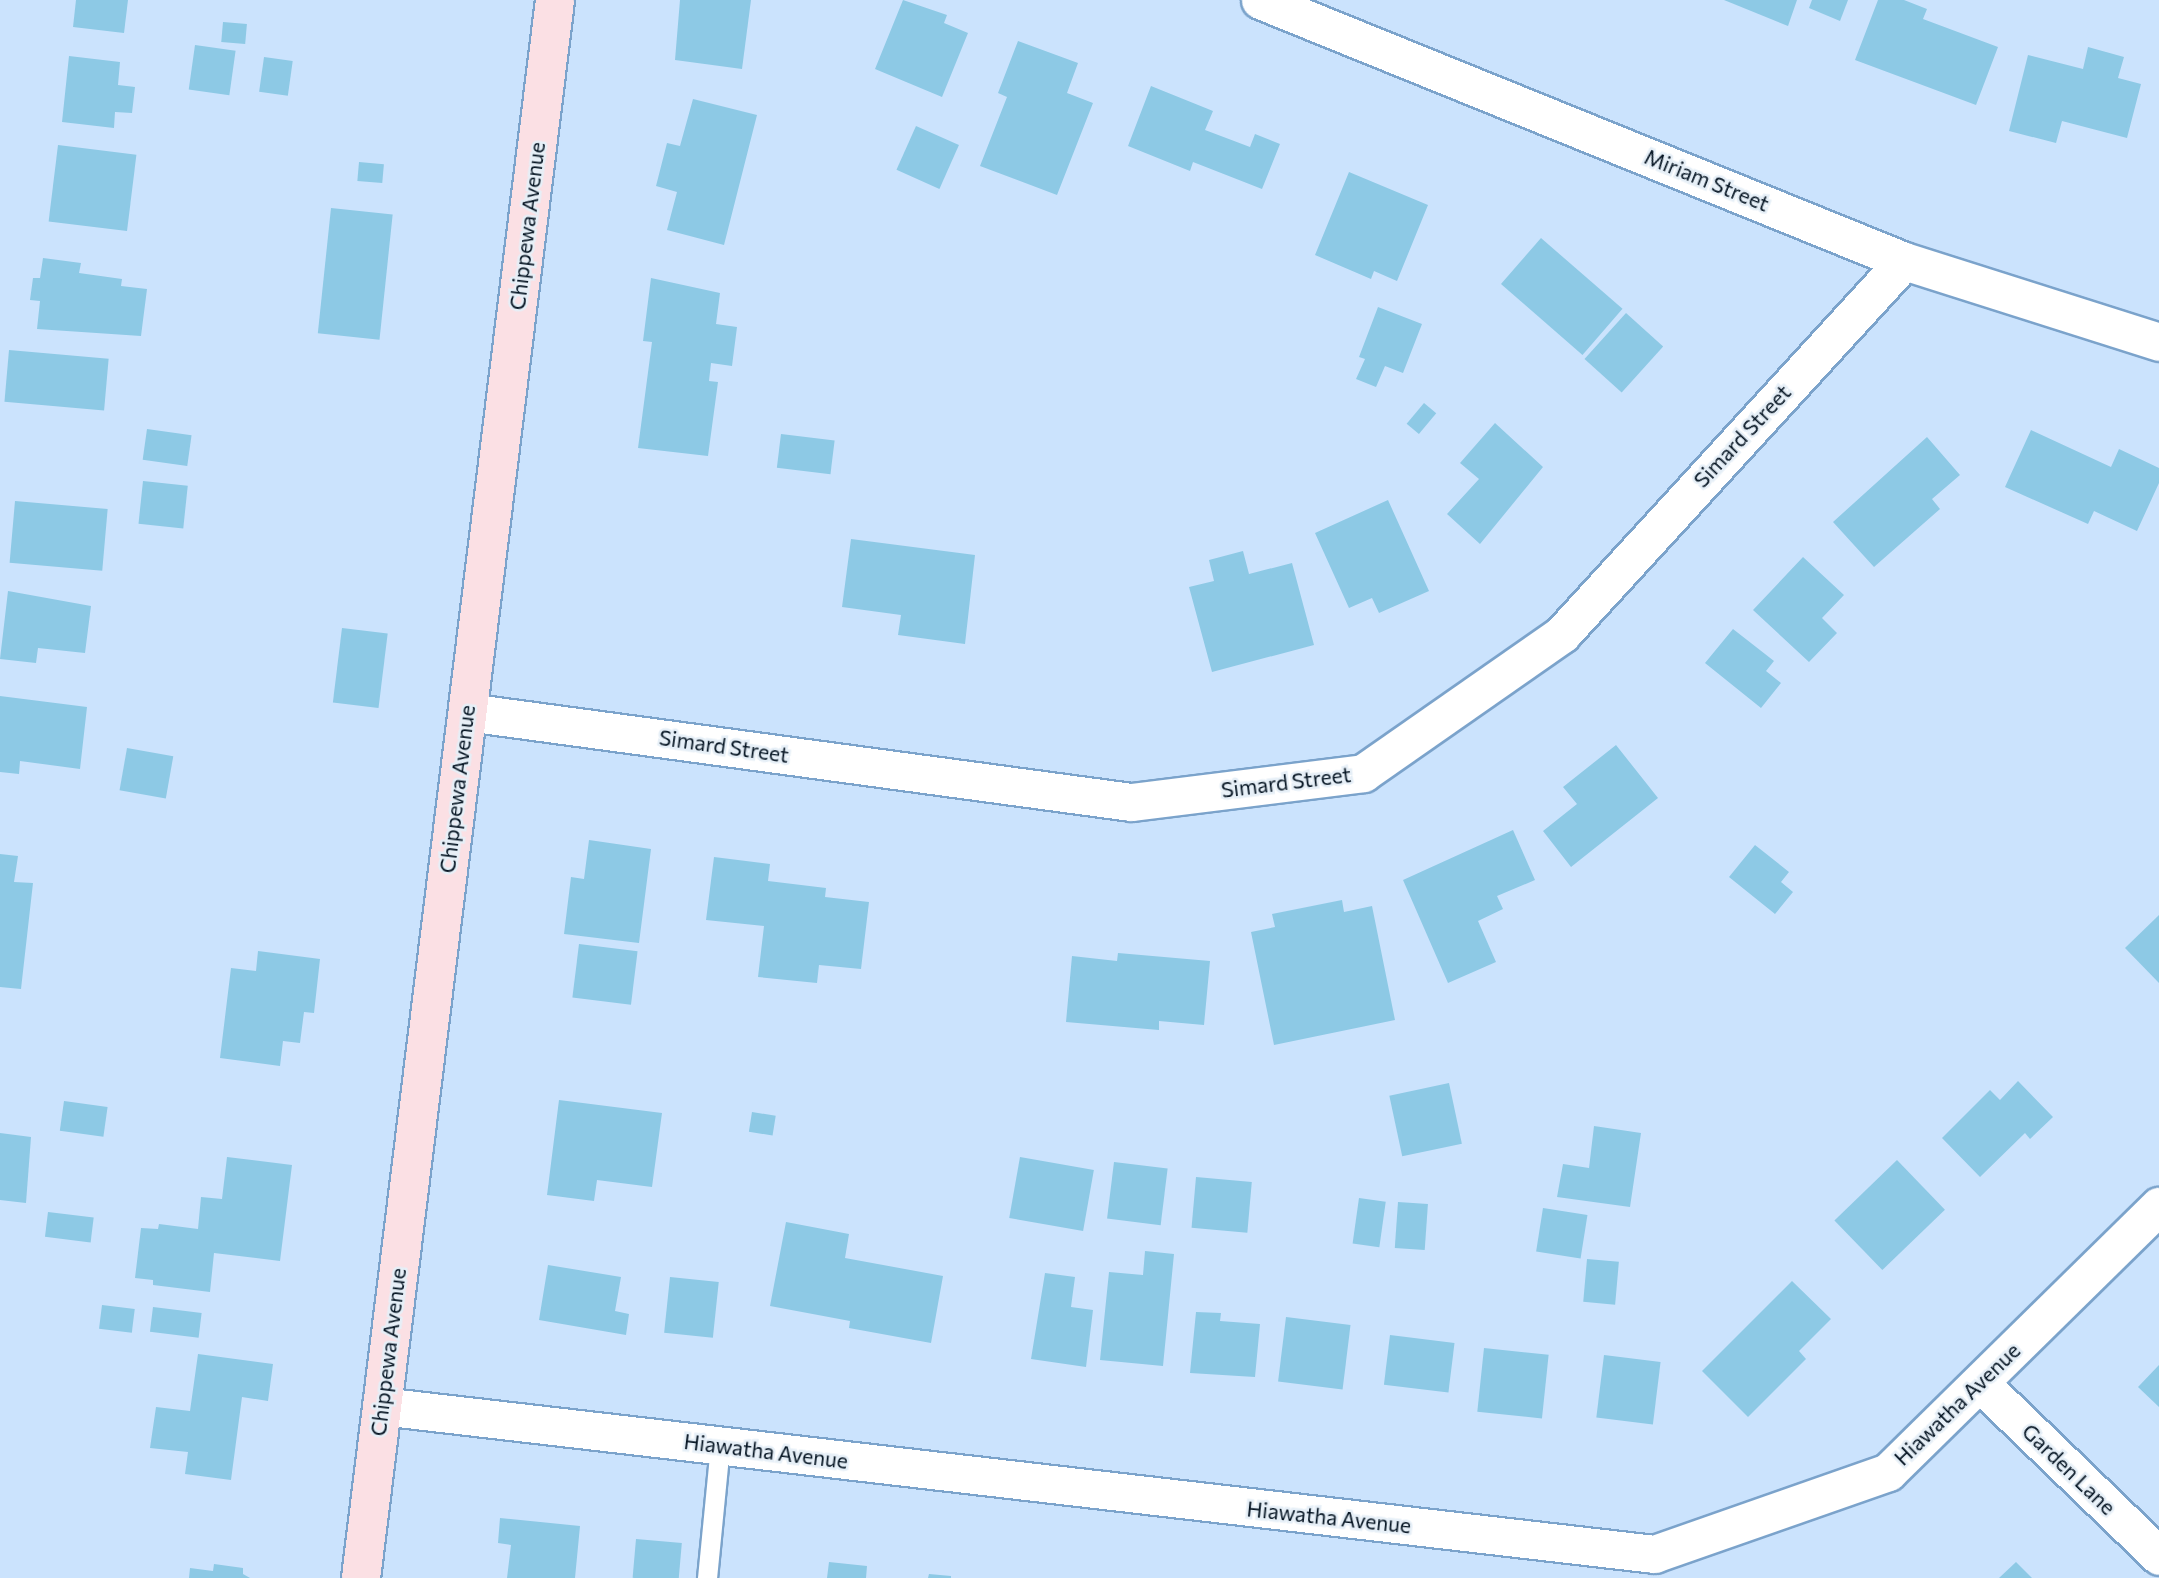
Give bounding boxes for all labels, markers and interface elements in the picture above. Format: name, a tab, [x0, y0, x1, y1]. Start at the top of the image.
street label: Chippewa Avenue	[504, 141, 550, 311]
street label: Miriam Street	[1641, 144, 1773, 216]
street label: Simard Street	[1688, 380, 1796, 492]
street label: Chippewa Avenue	[434, 704, 480, 874]
street label: Simard Street	[658, 724, 790, 768]
street label: Simard Street	[1220, 762, 1352, 802]
street label: Chippewa Avenue	[365, 1267, 411, 1437]
street label: Hiawatha Avenue	[1889, 1338, 2025, 1470]
street label: Garden Lane	[2017, 1418, 2121, 1520]
street label: Hiawatha Avenue	[683, 1428, 849, 1474]
street label: Hiawatha Avenue	[1246, 1496, 1412, 1538]

